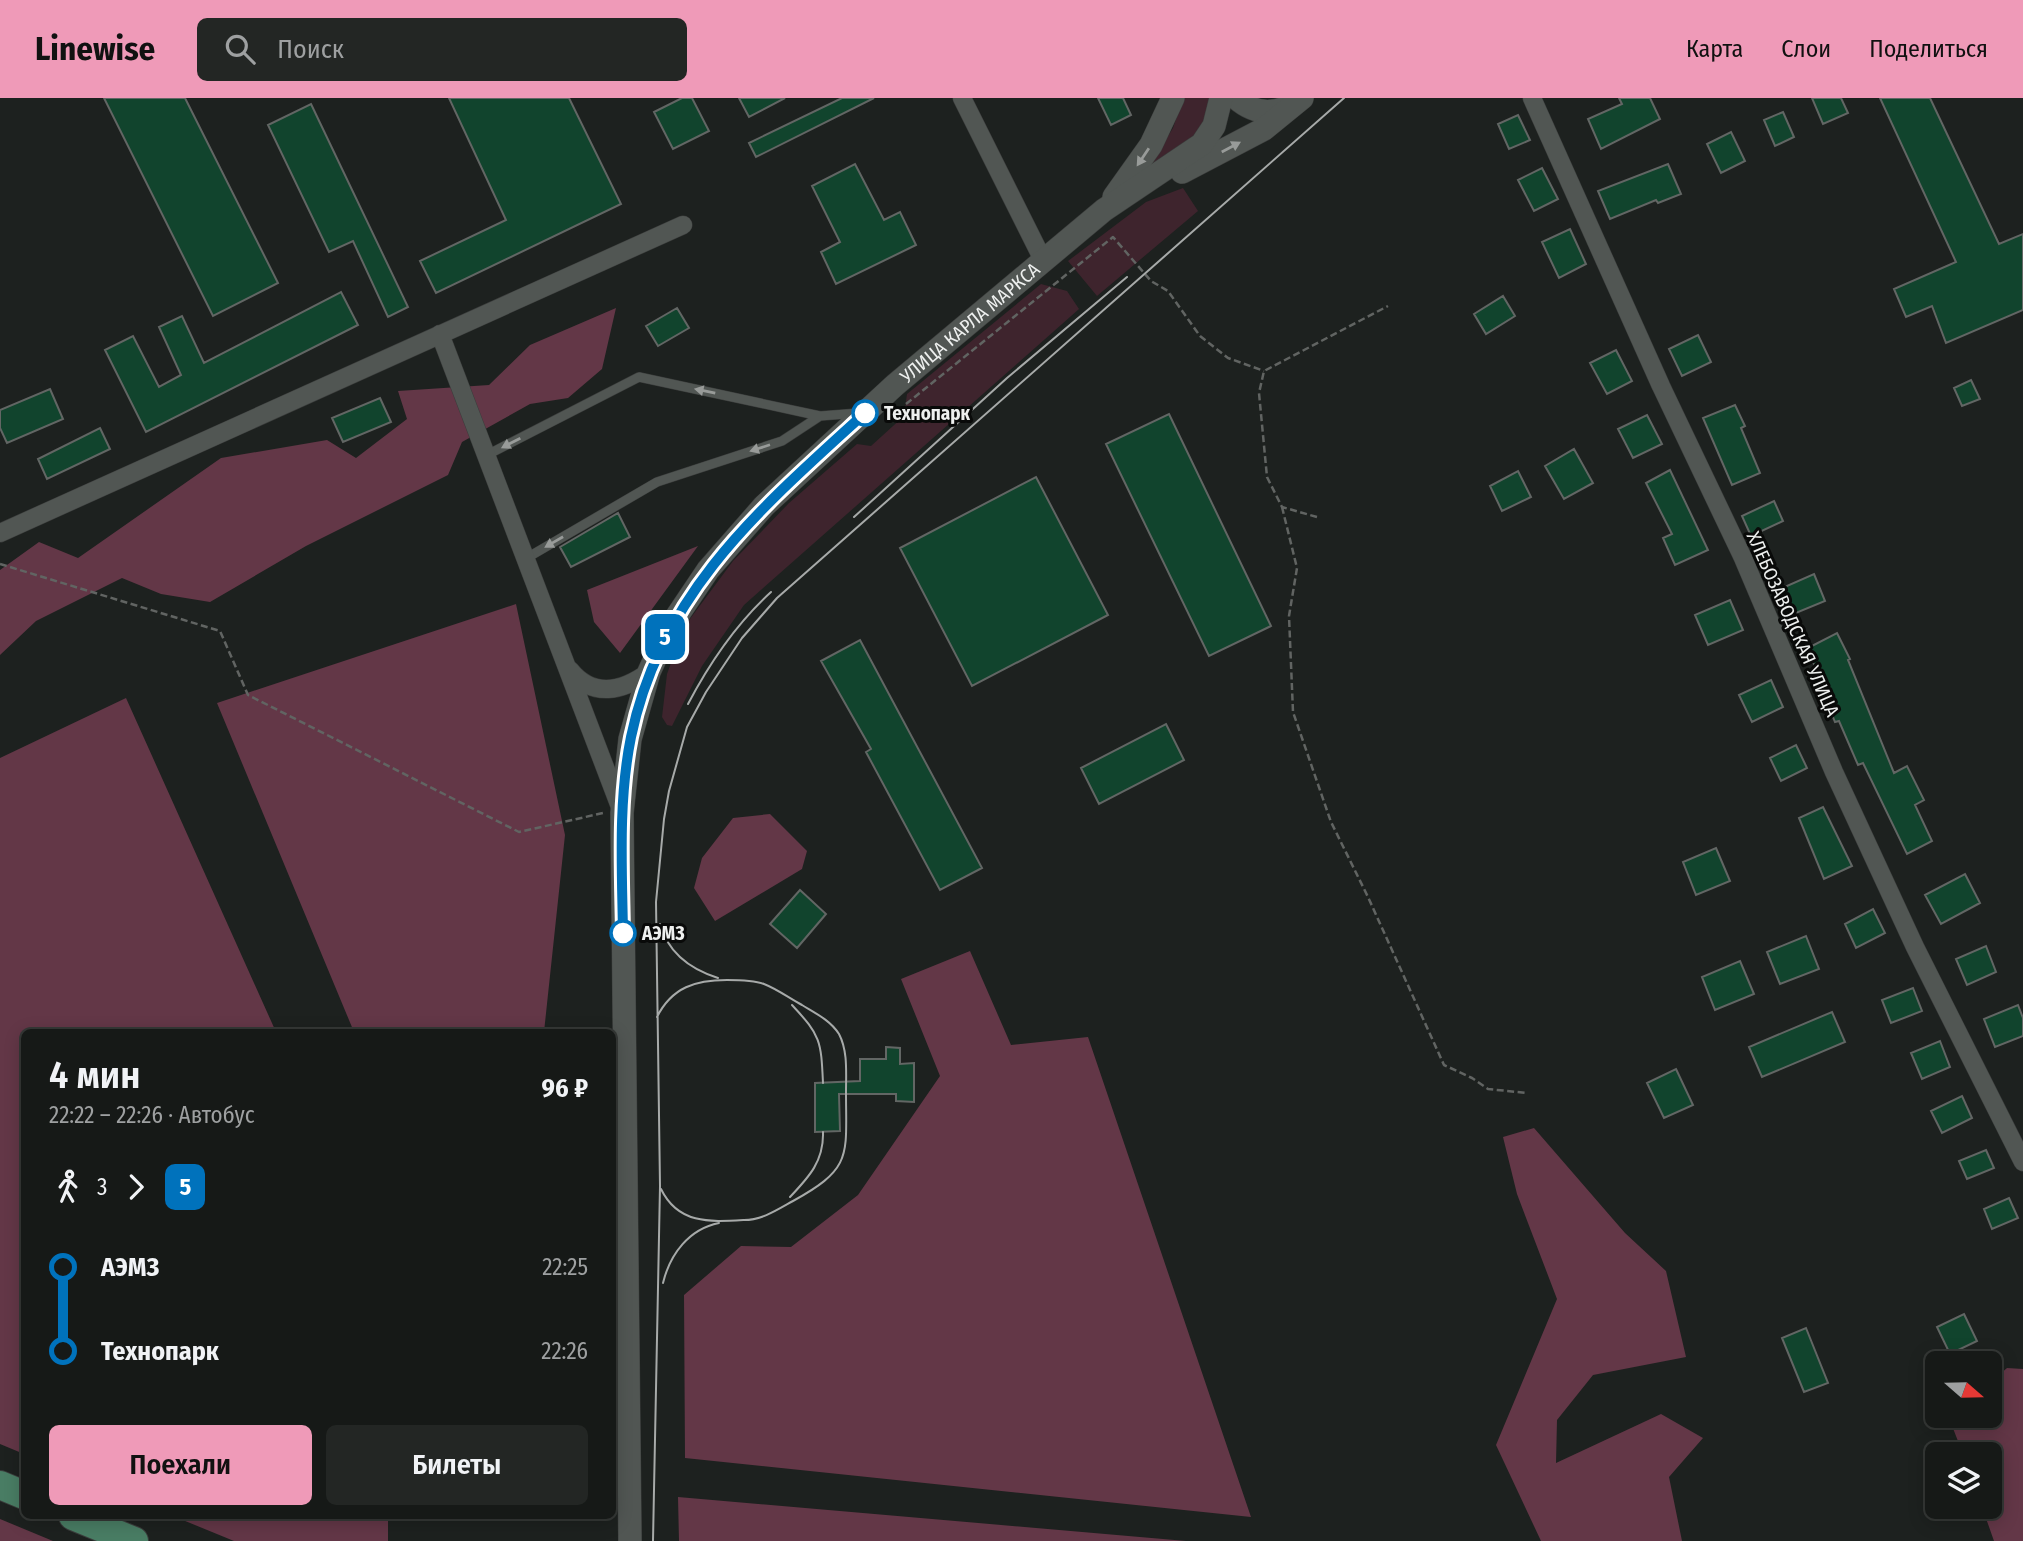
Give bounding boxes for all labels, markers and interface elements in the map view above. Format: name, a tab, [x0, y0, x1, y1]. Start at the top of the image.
search box	[197, 18, 687, 81]
text: Linewise	[35, 29, 155, 69]
icon: search	[221, 30, 259, 68]
text: Поиск	[277, 34, 344, 65]
text: Карта	[1686, 35, 1743, 63]
text: Слои	[1781, 35, 1831, 63]
text: Поделиться	[1869, 35, 1988, 63]
one-way arrow	[1221, 141, 1241, 153]
one-way arrow	[1136, 148, 1150, 166]
street label: УЛИЦА КАРЛА МАРКСА	[894, 258, 1044, 388]
one-way arrow	[694, 386, 716, 397]
marker: Технопарк	[852, 400, 878, 426]
place label: Технопарк	[884, 402, 971, 425]
one-way arrow	[501, 437, 521, 448]
one-way arrow	[749, 443, 770, 454]
street label: ХЛЕБОЗАВОДСКАЯ УЛИЦА	[1742, 528, 1844, 720]
one-way arrow	[545, 536, 564, 548]
line badge: 5	[642, 614, 688, 660]
text: 5	[659, 623, 671, 651]
marker: АЭМЗ	[610, 920, 636, 946]
place label: АЭМЗ	[641, 922, 685, 945]
text: 4 мин	[49, 1052, 140, 1098]
text: 96 ₽	[541, 1073, 588, 1104]
text: 22:22 – 22:26 · Автобус	[49, 1101, 254, 1129]
icon: walk	[49, 1168, 87, 1206]
icon: forward	[117, 1168, 155, 1206]
text: 3	[97, 1173, 107, 1201]
text: 5	[179, 1173, 191, 1201]
text: АЭМЗ	[101, 1252, 159, 1283]
text: 22:25	[542, 1253, 588, 1281]
text: Технопарк	[101, 1336, 219, 1367]
text: 22:26	[541, 1337, 588, 1365]
north arrow	[1925, 1351, 2002, 1428]
map controls	[1925, 1351, 2002, 1519]
button: Поехали	[49, 1425, 312, 1505]
button: Билеты	[326, 1425, 588, 1505]
button: layers	[1925, 1442, 2002, 1519]

